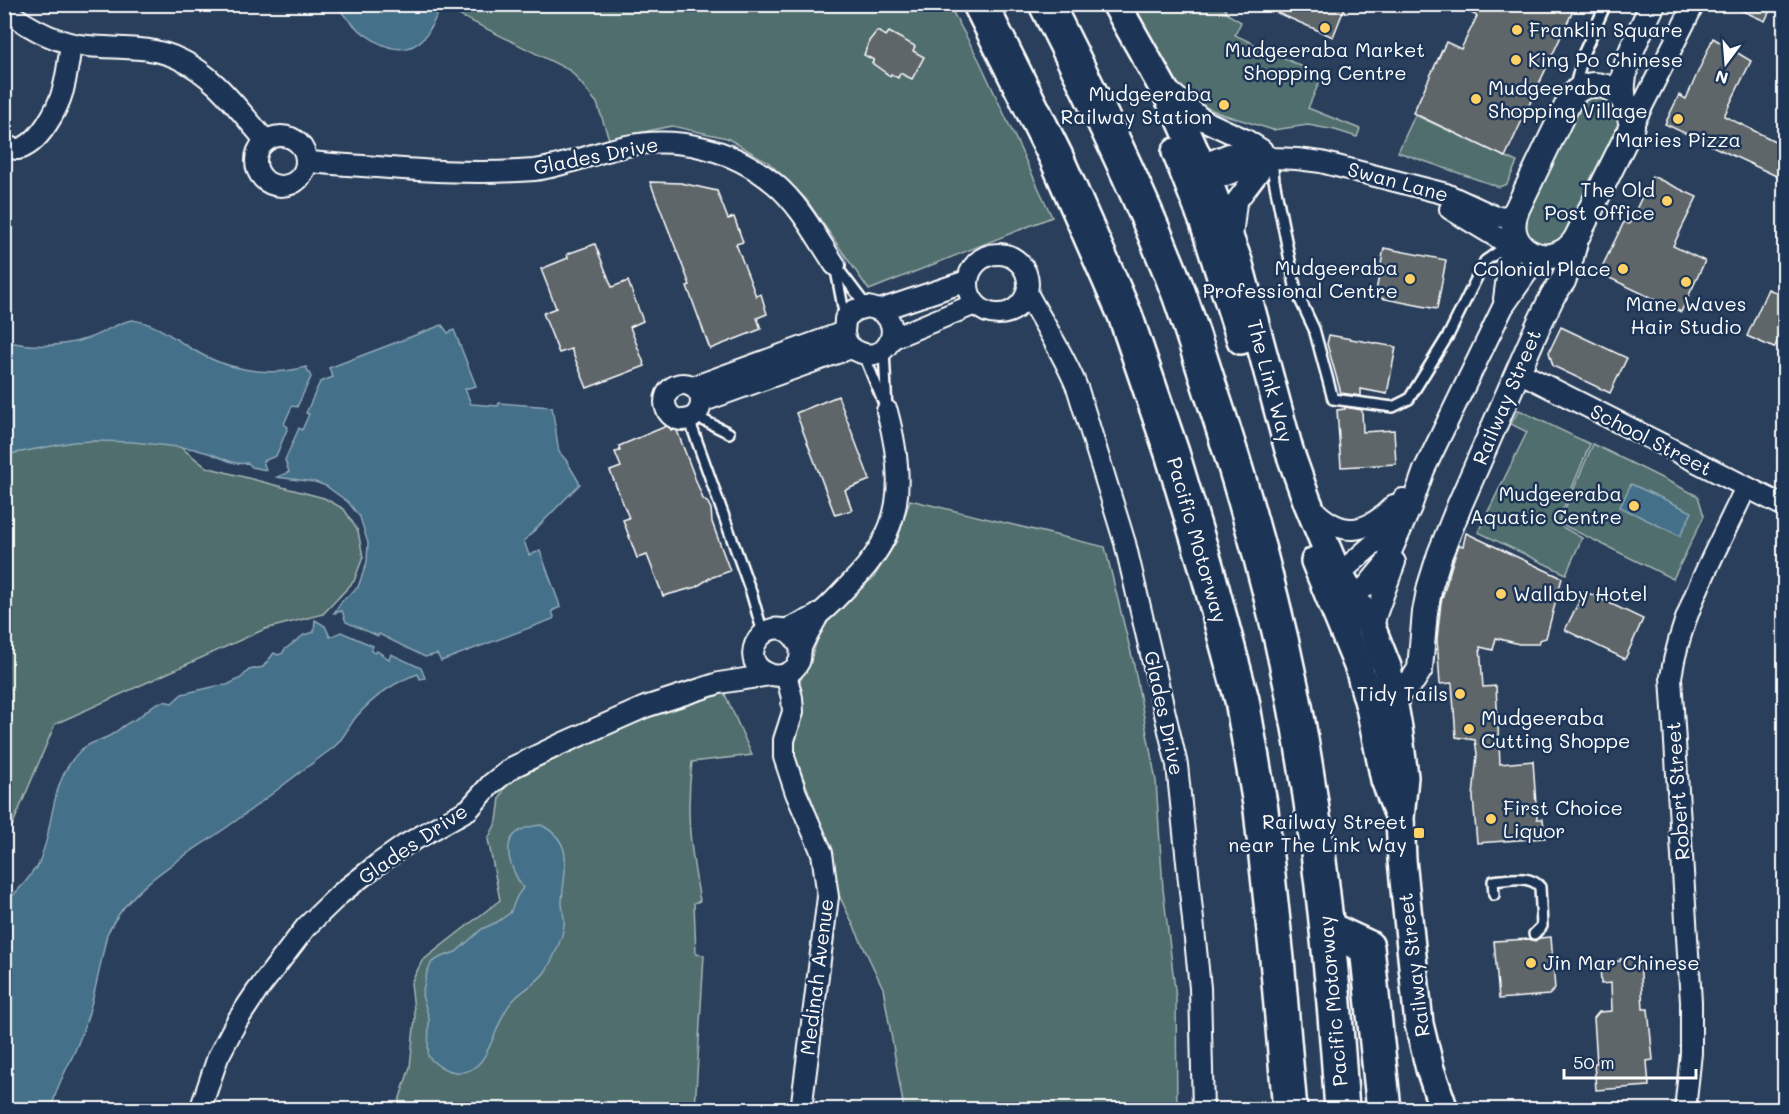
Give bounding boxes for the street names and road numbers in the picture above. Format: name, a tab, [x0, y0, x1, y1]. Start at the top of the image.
street label: Glades Drive	[531, 130, 660, 180]
street label: Swan Lane	[1345, 155, 1451, 207]
street label: The Link Way	[1242, 316, 1300, 445]
street label: Railway Street	[1466, 325, 1546, 468]
street label: School Street	[1586, 397, 1717, 481]
street label: Pacific Motorway	[1162, 454, 1234, 626]
street label: Glades Drive	[1139, 648, 1191, 777]
street label: Robert Street	[1659, 721, 1695, 861]
street label: Glades Drive	[353, 797, 472, 889]
street label: Railway Street	[1391, 892, 1435, 1039]
street label: Medinah Avenue	[794, 897, 839, 1057]
street label: Pacific Motorway	[1312, 915, 1352, 1088]

